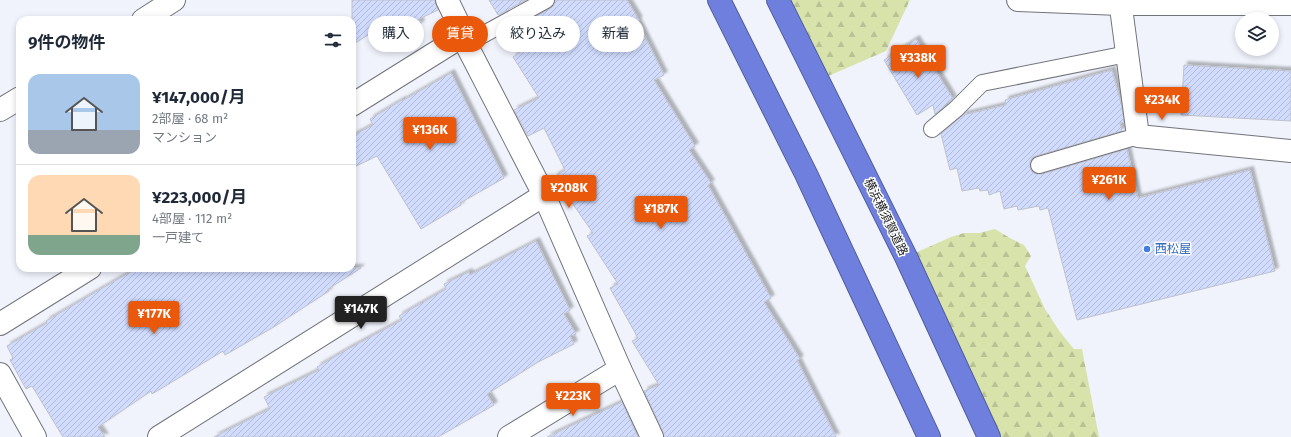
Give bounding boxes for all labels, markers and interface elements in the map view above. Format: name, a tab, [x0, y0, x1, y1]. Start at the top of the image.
map controls	[1235, 12, 1279, 56]
button: layers	[1235, 12, 1279, 56]
chip: 購入	[368, 16, 424, 52]
chip: 賃貸	[432, 16, 488, 52]
chip: 絞り込み	[496, 16, 580, 52]
chip: 新着	[588, 16, 644, 52]
icon: filters	[322, 29, 344, 51]
text: 9件の物件	[28, 32, 106, 53]
pin: ¥338K	[890, 45, 946, 79]
text: ¥338K	[900, 50, 936, 65]
text: ¥147,000/月	[152, 87, 246, 108]
pin: ¥234K	[1134, 87, 1190, 121]
icon: home	[60, 90, 108, 138]
text: ¥234K	[1144, 92, 1180, 107]
text: 2部屋 · 68 m²	[152, 111, 228, 126]
pin: ¥136K	[402, 117, 458, 151]
text: ¥136K	[412, 122, 448, 137]
text: マンション	[152, 130, 217, 145]
pin: ¥261K	[1081, 167, 1137, 201]
text: ¥261K	[1092, 172, 1126, 187]
pin: ¥208K	[541, 175, 597, 209]
street label: 横浜横須賀道路	[861, 176, 911, 258]
text: ¥208K	[550, 180, 588, 195]
text: ¥223,000/月	[152, 187, 247, 208]
icon: home	[60, 191, 108, 239]
pin: ¥187K	[633, 196, 689, 230]
text: ¥187K	[644, 201, 678, 216]
text: 4部屋 · 112 m²	[152, 211, 232, 226]
text: 一戸建て	[152, 230, 204, 245]
place label: 西松屋	[1155, 242, 1191, 256]
marker: 西松屋	[1142, 244, 1152, 254]
pin: ¥147K	[333, 296, 389, 330]
pin: ¥177K	[126, 301, 182, 335]
text: ¥147K	[344, 301, 378, 316]
text: ¥177K	[137, 306, 171, 321]
pin: ¥223K	[545, 383, 601, 417]
text: ¥223K	[555, 388, 591, 403]

